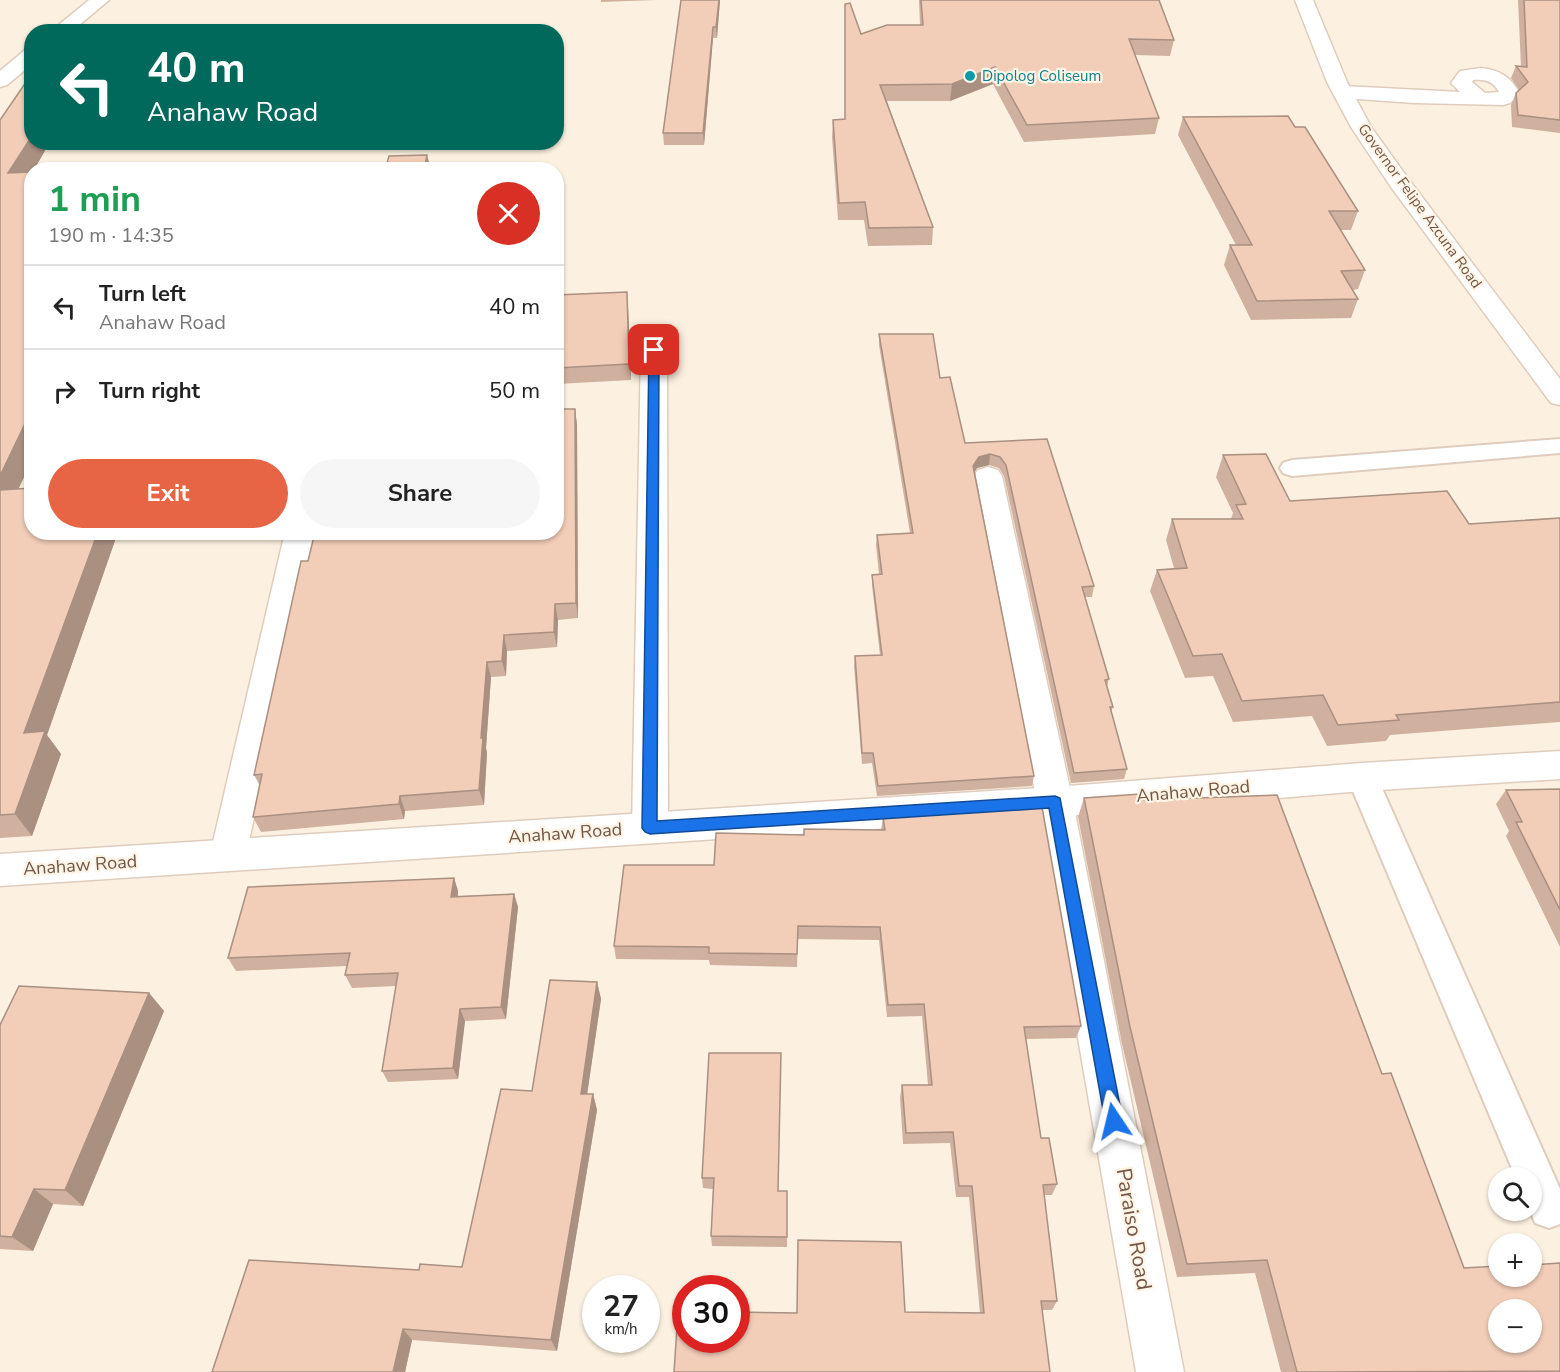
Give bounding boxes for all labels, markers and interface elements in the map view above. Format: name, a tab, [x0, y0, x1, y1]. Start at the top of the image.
text: 40 m	[147, 40, 246, 97]
icon: left	[48, 48, 126, 126]
place label: Dipolog Coliseum	[982, 66, 1101, 86]
marker: Dipolog Coliseum	[963, 69, 977, 83]
text: Anahaw Road	[147, 94, 318, 131]
street label: Governor Felipe Azcuna Road	[1353, 120, 1487, 292]
text: 1 min	[48, 175, 141, 224]
button: close	[477, 182, 540, 245]
text: 190 m · 14:35	[48, 222, 174, 249]
text: Turn left	[99, 279, 186, 309]
icon: left	[48, 291, 81, 324]
text: 40 m	[489, 292, 540, 322]
text: Anahaw Road	[99, 309, 226, 336]
pin	[628, 324, 679, 375]
icon: arrive	[637, 333, 670, 366]
icon: right	[48, 375, 81, 408]
text: Turn right	[99, 376, 200, 406]
text: 50 m	[489, 376, 540, 406]
button: Exit	[48, 459, 288, 528]
button: Share	[300, 459, 540, 528]
street label: Anahaw Road	[1135, 774, 1251, 808]
street label: Anahaw Road	[507, 817, 623, 849]
street label: Anahaw Road	[22, 849, 138, 881]
position arrow	[1082, 1089, 1146, 1153]
street label: Paraiso Road	[1110, 1166, 1158, 1292]
map controls	[1488, 1167, 1542, 1353]
button: search	[1488, 1167, 1542, 1221]
button: +	[1488, 1233, 1542, 1287]
speed limit sign: 30	[672, 1275, 750, 1353]
text: 27	[603, 1286, 639, 1327]
button: −	[1488, 1299, 1542, 1353]
text: km/h	[604, 1319, 638, 1339]

